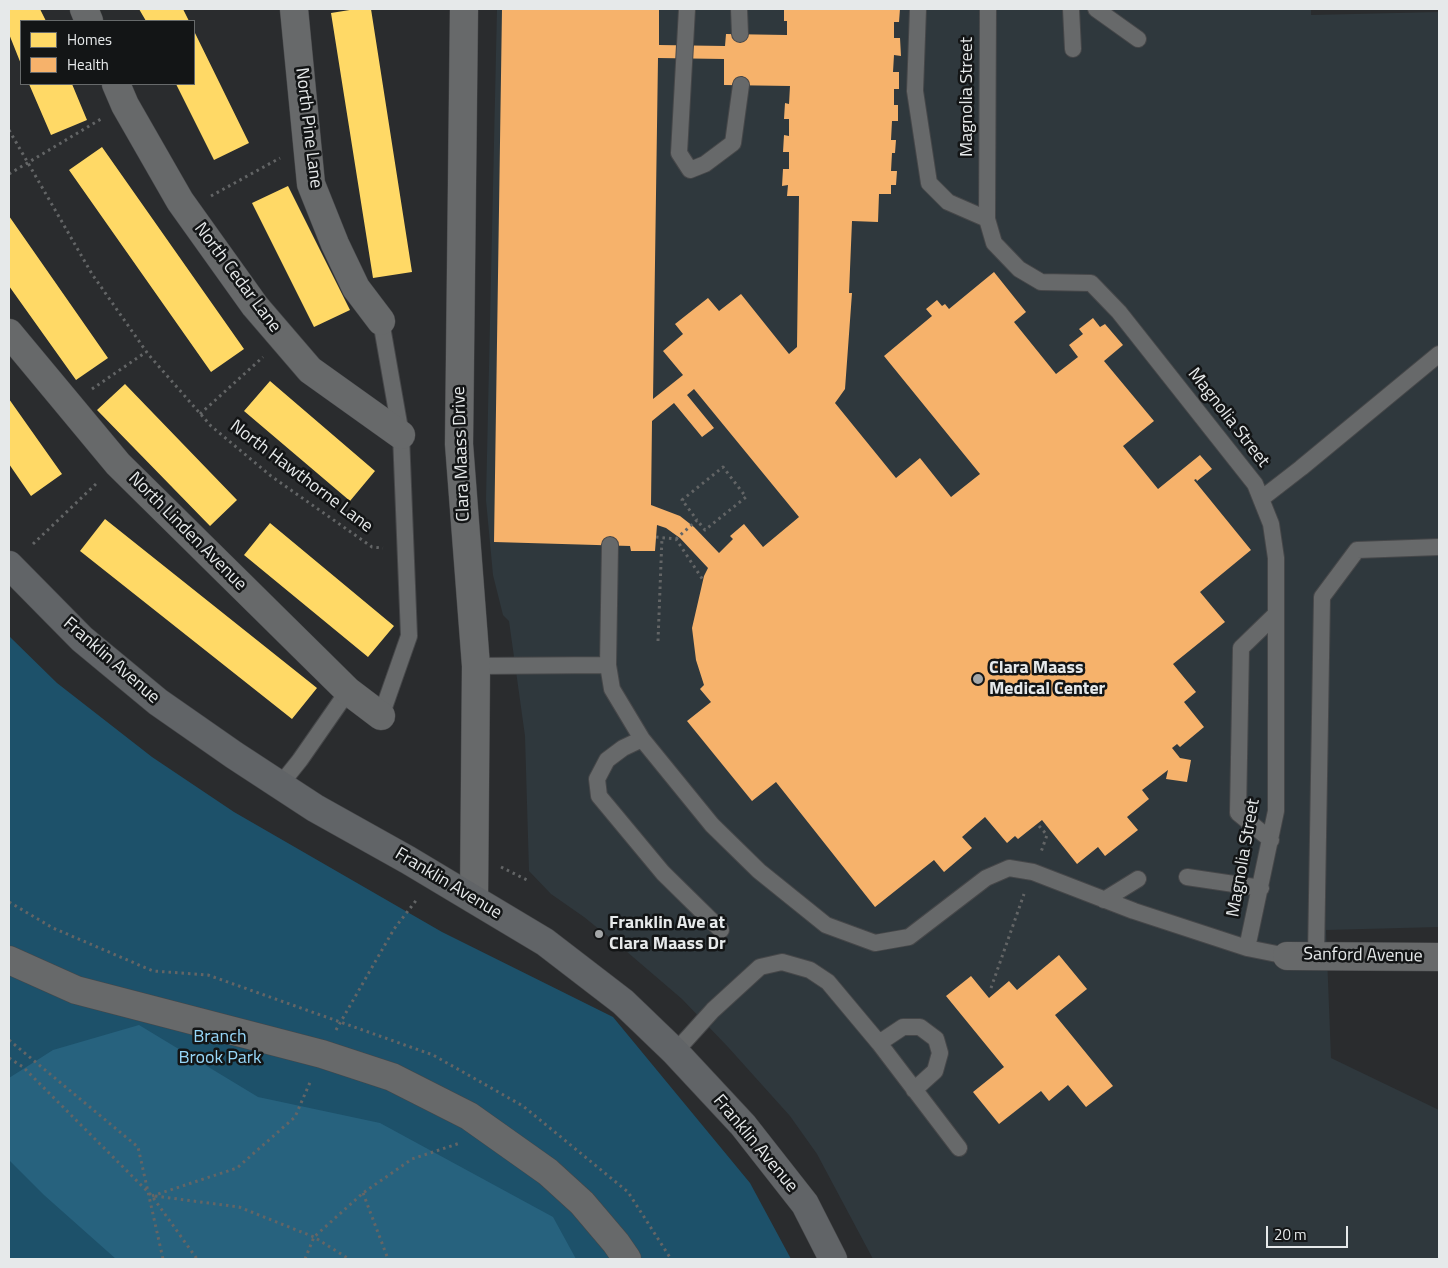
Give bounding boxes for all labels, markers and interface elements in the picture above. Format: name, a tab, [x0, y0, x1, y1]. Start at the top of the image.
legend	[20, 20, 195, 85]
text: Homes	[67, 28, 112, 51]
street label: Magnolia Street	[957, 37, 979, 157]
text: Health	[67, 53, 109, 76]
street label: North Pine Lane	[290, 66, 326, 190]
street label: North Cedar Lane	[189, 219, 285, 337]
street label: Magnolia Street	[1183, 364, 1273, 472]
street label: Clara Maass Drive	[449, 386, 475, 522]
street label: North Hawthorne Lane	[225, 416, 377, 538]
street label: North Linden Avenue	[123, 468, 251, 596]
street label: Franklin Avenue	[58, 613, 164, 709]
place label: Clara Maass Medical Center	[989, 658, 1105, 701]
marker: Clara Maass Medical Center	[971, 672, 985, 686]
street label: Magnolia Street	[1223, 797, 1265, 919]
street label: Franklin Avenue	[391, 844, 505, 924]
place label: Franklin Ave at Clara Maass Dr	[609, 913, 726, 956]
marker: Franklin Ave at Clara Maass Dr	[593, 928, 605, 940]
street label: Sanford Avenue	[1303, 944, 1423, 968]
park label: Branch Brook Park	[178, 1027, 262, 1070]
street label: Franklin Avenue	[708, 1091, 802, 1197]
scale bar	[1268, 1216, 1350, 1248]
text: 20 m	[1274, 1223, 1307, 1246]

